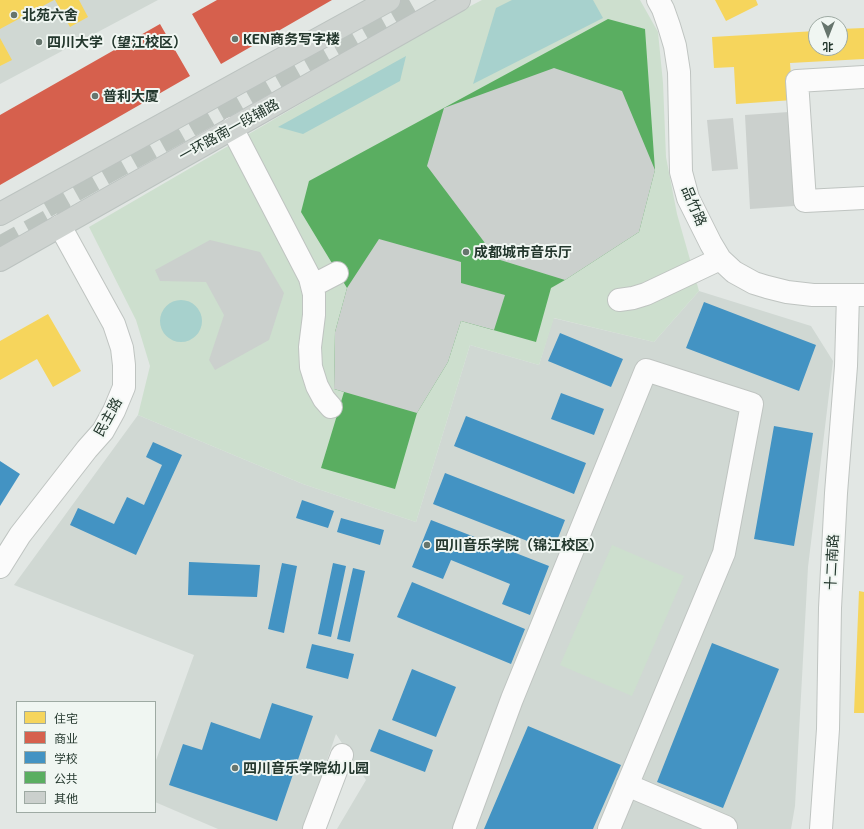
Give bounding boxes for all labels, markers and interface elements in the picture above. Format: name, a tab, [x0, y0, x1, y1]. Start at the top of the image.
place label: 北苑六舍	[22, 7, 78, 23]
marker: 北苑六舍	[9, 10, 19, 20]
north arrow	[808, 16, 848, 56]
place label: KEN商务写字楼	[243, 31, 340, 47]
place label: 四川大学（望江校区）	[47, 34, 187, 50]
marker: KEN商务写字楼	[230, 34, 240, 44]
marker: 四川大学（望江校区）	[34, 37, 44, 47]
text: 北	[823, 41, 834, 54]
place label: 普利大厦	[103, 88, 159, 104]
marker: 普利大厦	[90, 91, 100, 101]
street label: 一环路南一段辅路	[176, 96, 282, 164]
street label: 品竹路	[678, 183, 710, 229]
place label: 成都城市音乐厅	[474, 244, 572, 260]
marker: 成都城市音乐厅	[461, 247, 471, 257]
street label: 民主路	[90, 395, 126, 439]
street label: 十二南路	[822, 534, 842, 590]
place label: 四川音乐学院（锦江校区）	[435, 537, 603, 553]
marker: 四川音乐学院（锦江校区）	[422, 540, 432, 550]
legend	[16, 701, 156, 813]
text: 住宅	[54, 711, 78, 725]
text: 商业	[54, 731, 78, 745]
text: 学校	[54, 751, 78, 765]
place label: 四川音乐学院幼儿园	[243, 760, 369, 776]
marker: 四川音乐学院幼儿园	[230, 763, 240, 773]
text: 公共	[54, 771, 78, 785]
text: 其他	[54, 791, 78, 805]

